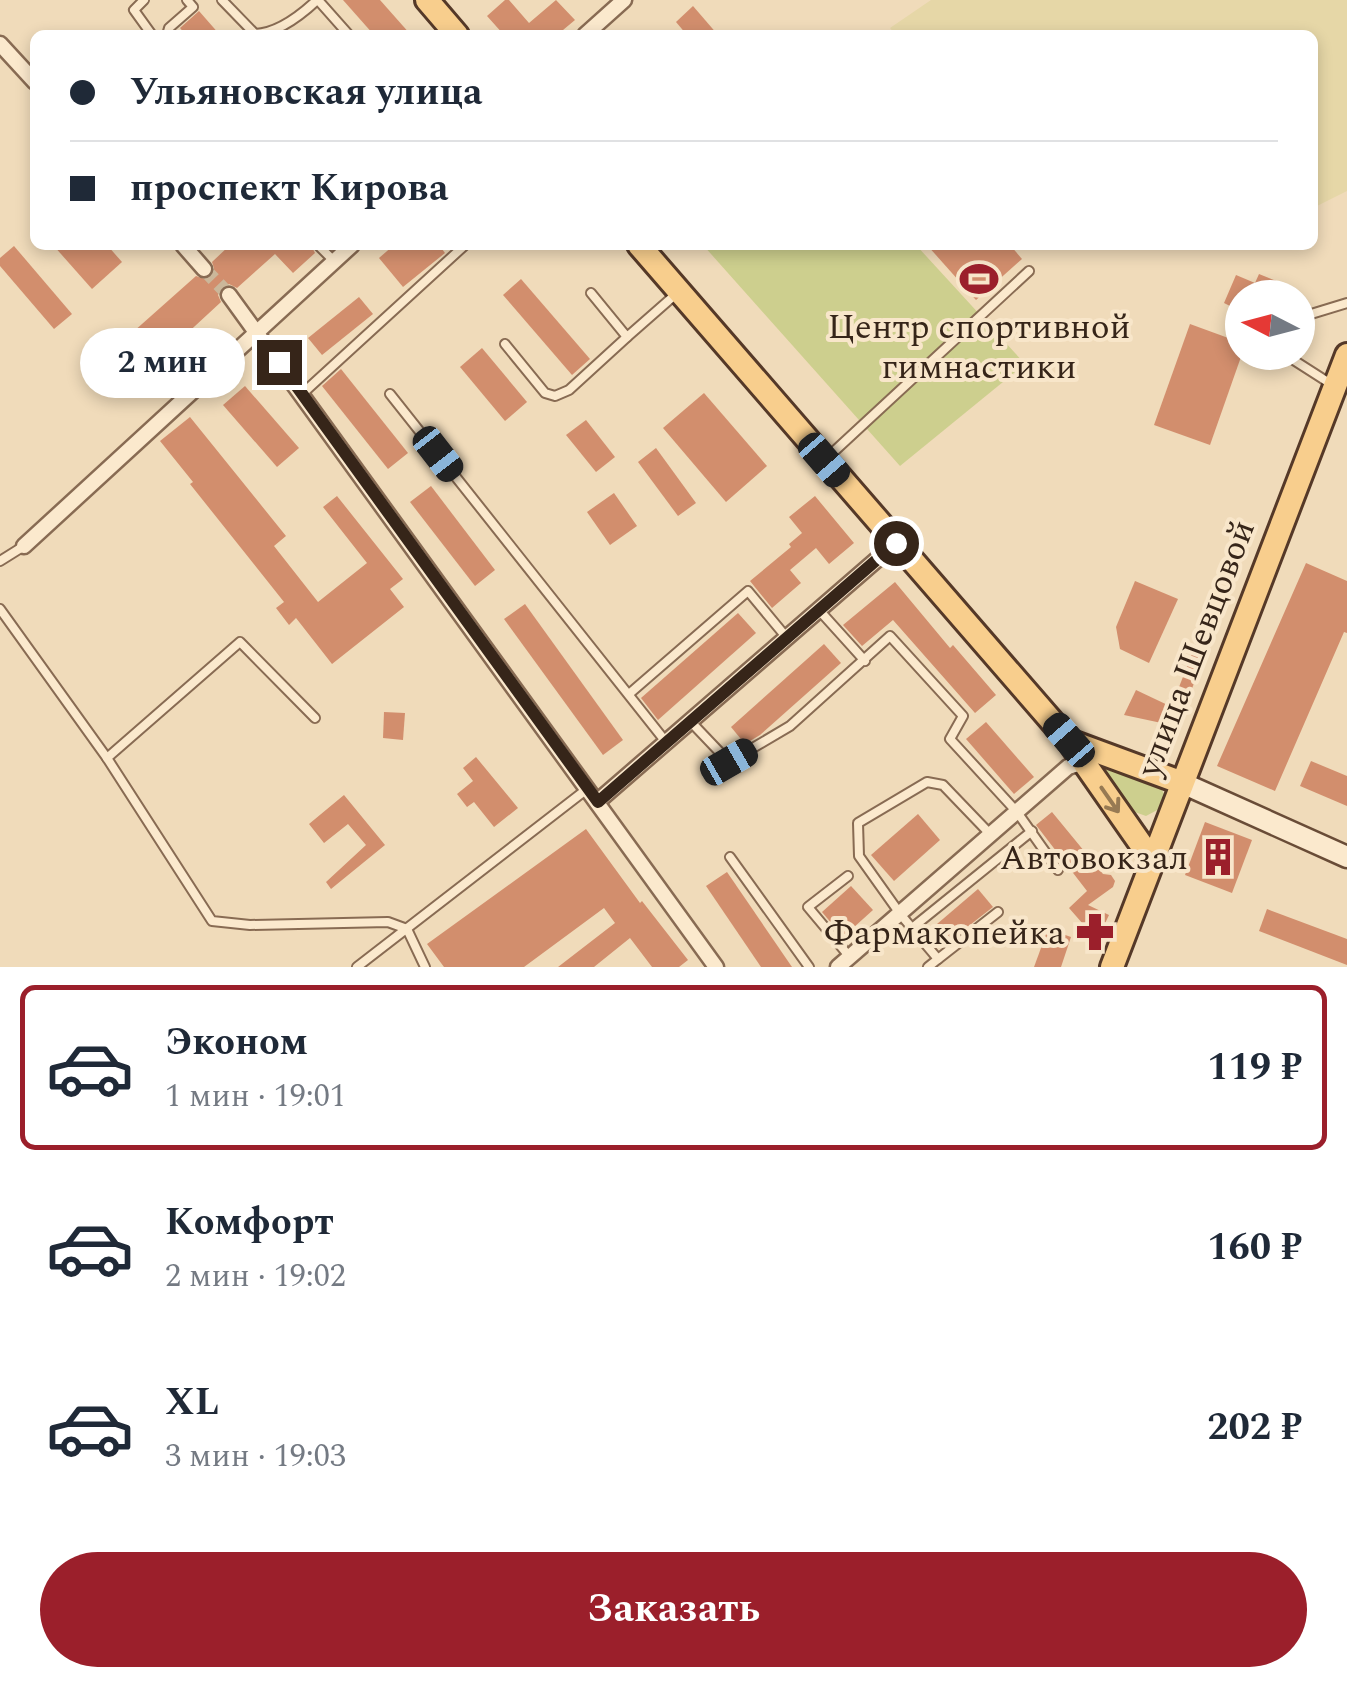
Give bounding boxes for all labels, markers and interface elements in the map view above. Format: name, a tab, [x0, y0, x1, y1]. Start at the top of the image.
text: Ульяновская улица	[130, 64, 483, 122]
text: проспект Кирова	[130, 160, 449, 218]
sports icon: Центр спортивной гимнастики	[958, 258, 1000, 300]
north arrow	[1225, 280, 1315, 370]
map controls	[1225, 280, 1315, 370]
place label: Центр спортивной гимнастики	[827, 301, 1131, 394]
callout: 2 мин	[79, 327, 244, 397]
text: 2 мин	[117, 338, 208, 387]
route end	[257, 340, 302, 385]
car	[408, 421, 468, 487]
car	[793, 428, 855, 492]
street label: улица Шевцовой	[1123, 512, 1270, 786]
route start	[874, 521, 919, 566]
car	[1038, 708, 1100, 772]
car	[696, 734, 762, 790]
one-way arrow	[1099, 786, 1120, 814]
place label: Автовокзал	[1000, 832, 1188, 885]
building icon: Автовокзал	[1197, 836, 1239, 878]
place label: Фармакопейка	[824, 907, 1065, 960]
pharmacy icon: Фармакопейка	[1074, 911, 1116, 953]
text: Эконом	[165, 1014, 308, 1072]
icon: car	[45, 1023, 135, 1113]
text: 119 ₽	[1207, 1039, 1302, 1097]
text: 1 мин · 19:01	[165, 1072, 346, 1121]
text: Комфорт	[165, 1194, 334, 1252]
icon: car	[45, 1203, 135, 1293]
text: 160 ₽	[1207, 1219, 1302, 1277]
text: 2 мин · 19:02	[165, 1252, 346, 1301]
text: XL	[165, 1374, 219, 1432]
icon: car	[45, 1383, 135, 1473]
text: 202 ₽	[1207, 1399, 1302, 1457]
text: 3 мин · 19:03	[165, 1432, 346, 1481]
button: Заказать	[40, 1552, 1307, 1667]

